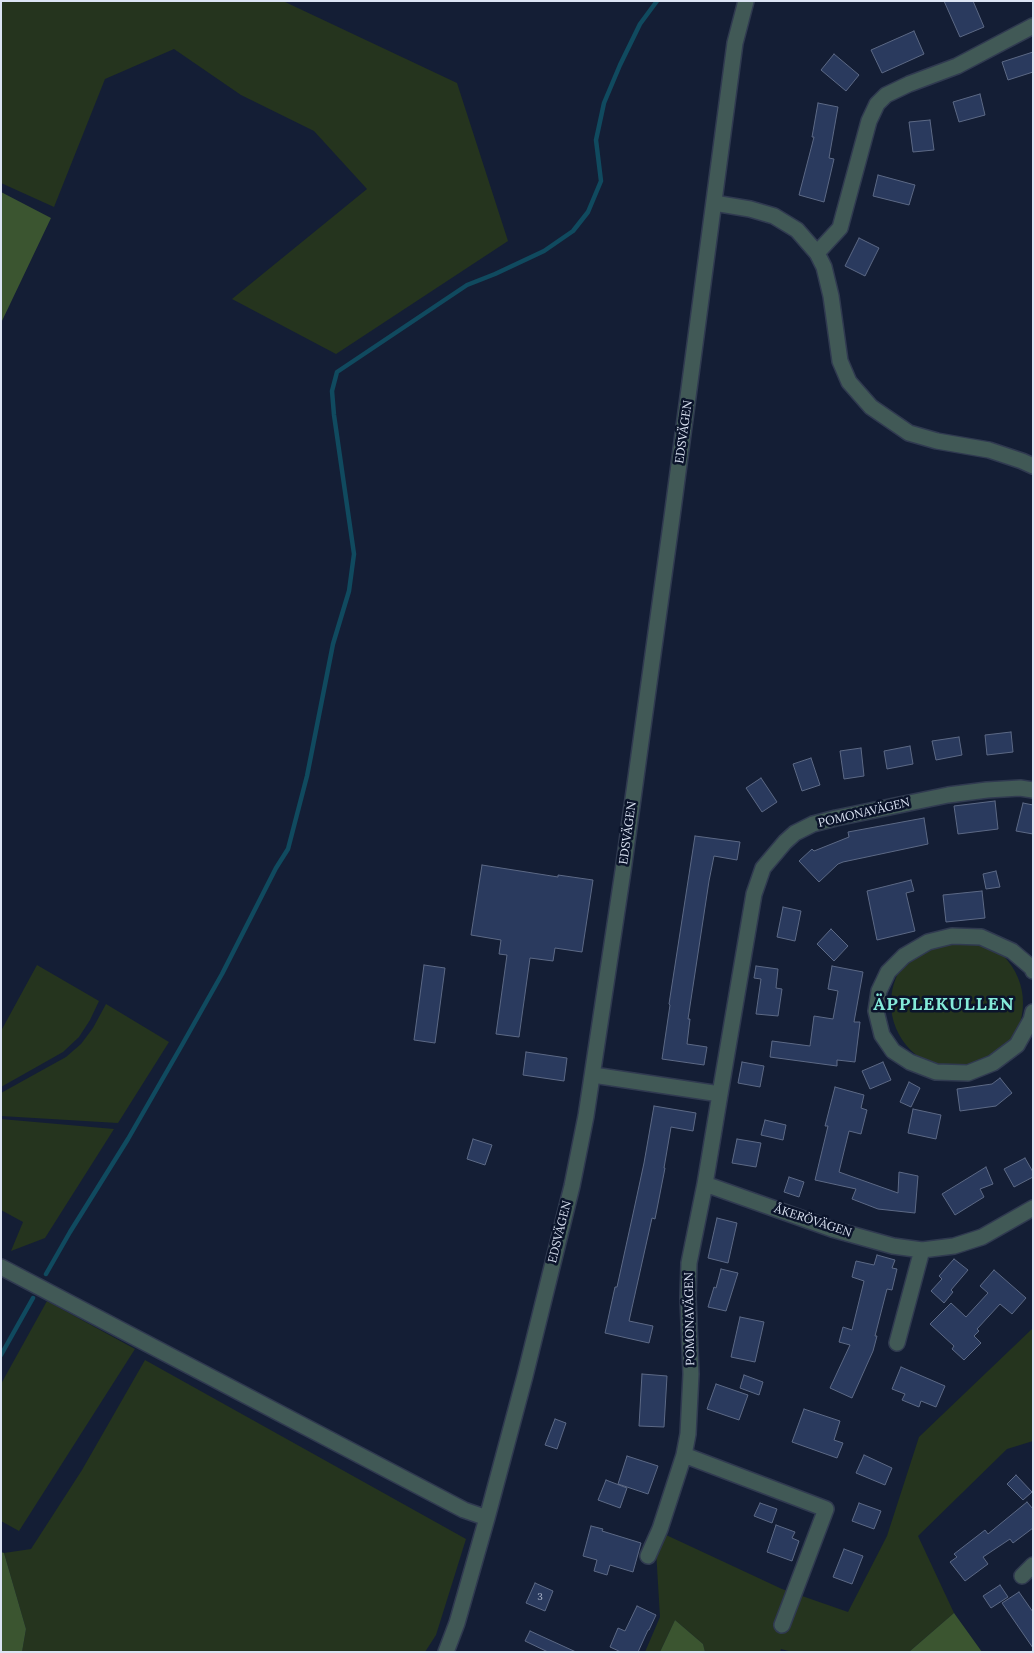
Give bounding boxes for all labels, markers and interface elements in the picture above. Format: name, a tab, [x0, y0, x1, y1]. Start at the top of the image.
street label: EDSVÄGEN	[672, 399, 696, 465]
street label: POMONAVÄGEN	[817, 795, 911, 831]
street label: EDSVÄGEN	[616, 800, 640, 866]
district label: ÄPPLEKULLEN	[872, 994, 1016, 1016]
street label: EDSVÄGEN	[545, 1199, 575, 1265]
street label: ÅKERÖVÄGEN	[772, 1202, 854, 1240]
street label: POMONAVÄGEN	[682, 1272, 698, 1366]
house number: 3	[537, 1591, 543, 1603]

